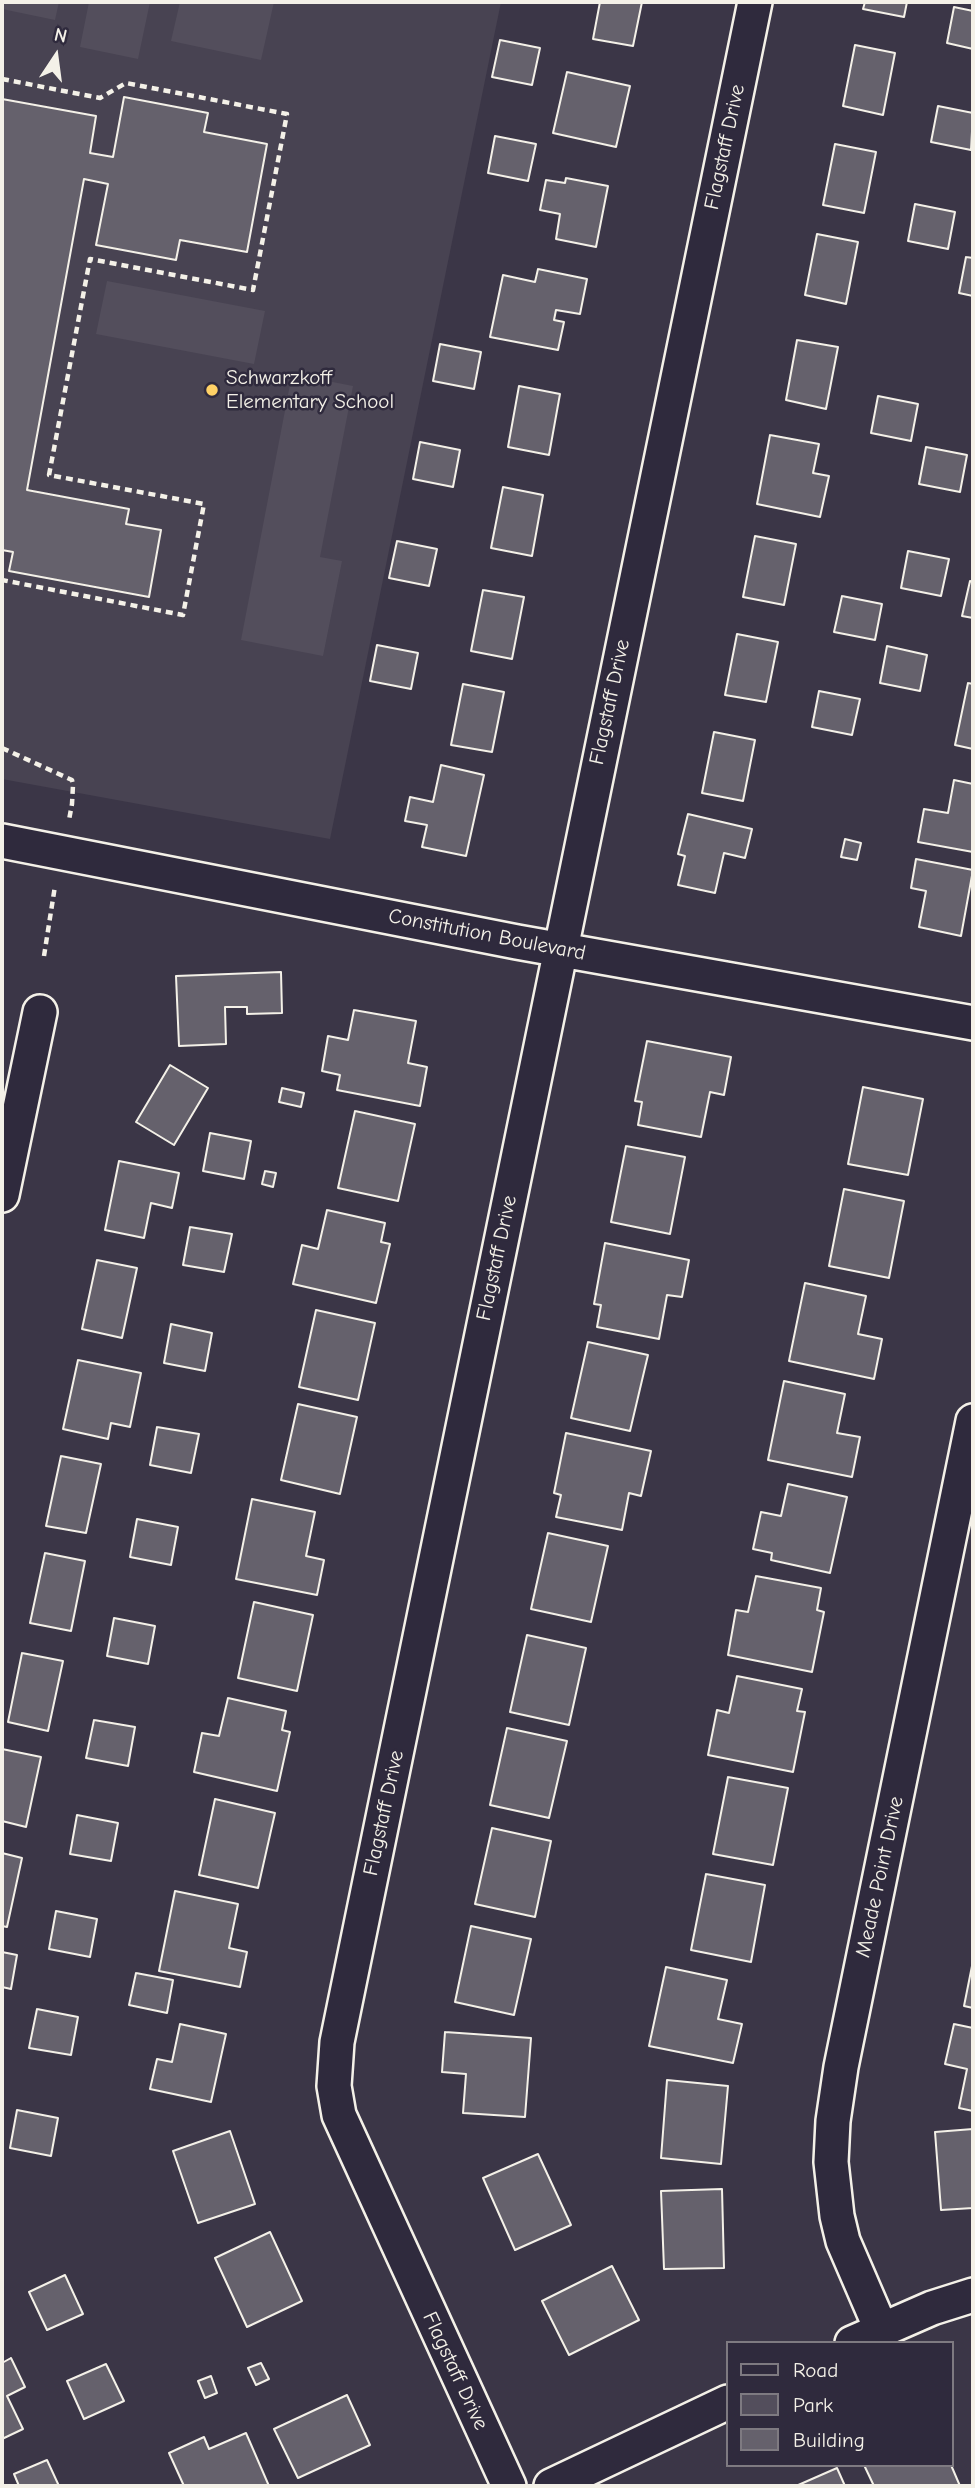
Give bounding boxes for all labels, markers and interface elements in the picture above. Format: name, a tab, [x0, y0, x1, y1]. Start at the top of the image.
north arrow	[21, 21, 91, 91]
text: N	[52, 23, 69, 48]
street label: Flagstaff Drive	[699, 82, 751, 212]
place label: Schwarzkoff Elementary School	[226, 365, 394, 415]
marker: Schwarzkoff Elementary School	[204, 382, 220, 398]
street label: Flagstaff Drive	[584, 637, 636, 767]
street label: Constitution Boulevard	[386, 904, 588, 966]
street label: Flagstaff Drive	[471, 1193, 523, 1323]
street label: Flagstaff Drive	[358, 1748, 410, 1878]
street label: Meade Point Drive	[851, 1794, 909, 1960]
street label: Flagstaff Drive	[417, 2308, 493, 2434]
legend	[726, 2341, 954, 2467]
text: Road	[793, 2358, 838, 2382]
text: Park	[793, 2393, 833, 2417]
text: Building	[793, 2428, 865, 2452]

